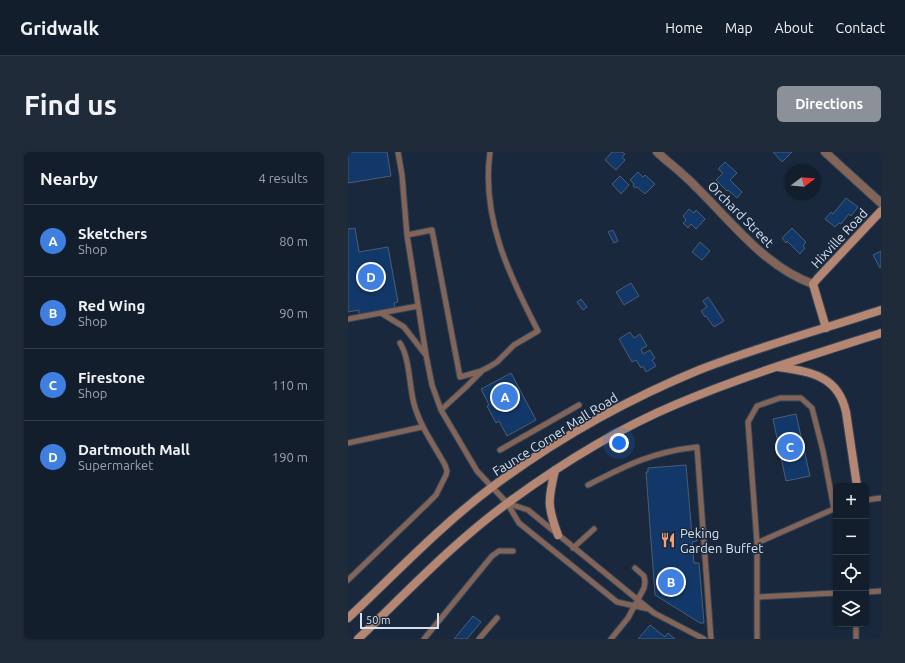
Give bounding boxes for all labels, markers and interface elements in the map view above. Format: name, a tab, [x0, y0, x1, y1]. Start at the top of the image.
text: Gridwalk	[20, 17, 99, 39]
text: Home	[665, 20, 703, 36]
text: Map	[725, 20, 753, 36]
text: About	[775, 20, 814, 36]
text: Contact	[836, 20, 885, 36]
button: Directions	[777, 86, 881, 122]
text: Find us	[24, 89, 117, 120]
north arrow	[785, 164, 821, 200]
text: Nearby	[40, 169, 98, 188]
text: 4 results	[258, 171, 308, 185]
street label: Orchard Street	[705, 178, 777, 250]
street label: Hixville Road	[808, 206, 870, 270]
text: Sketchers	[78, 225, 147, 242]
text: A	[48, 234, 58, 248]
text: 80 m	[279, 234, 308, 248]
text: Shop	[78, 242, 107, 256]
pin: D	[358, 262, 384, 292]
text: Red Wing	[78, 297, 145, 314]
text: B	[49, 306, 57, 320]
text: 90 m	[279, 306, 308, 320]
text: Shop	[78, 314, 107, 328]
text: Firestone	[78, 369, 145, 386]
text: C	[49, 378, 57, 392]
text: 110 m	[272, 378, 308, 392]
pin: A	[492, 382, 518, 412]
text: Shop	[78, 386, 107, 400]
street label: Faunce Corner Mall Road	[490, 390, 620, 478]
pin: C	[777, 432, 803, 462]
your location	[609, 433, 629, 453]
text: Dartmouth Mall	[78, 441, 190, 458]
text: D	[48, 450, 58, 464]
text: 190 m	[272, 450, 308, 464]
text: Supermarket	[78, 458, 153, 472]
map controls	[833, 483, 869, 627]
button: +	[833, 483, 869, 519]
button: −	[833, 519, 869, 555]
place label: Peking Garden Buffet	[680, 526, 763, 555]
restaurant icon: Peking Garden Buffet	[659, 531, 677, 549]
button: locate	[833, 555, 869, 591]
pin: B	[658, 567, 684, 597]
button: layers	[833, 591, 869, 627]
scale bar	[360, 611, 439, 630]
text: 50 m	[366, 614, 390, 626]

